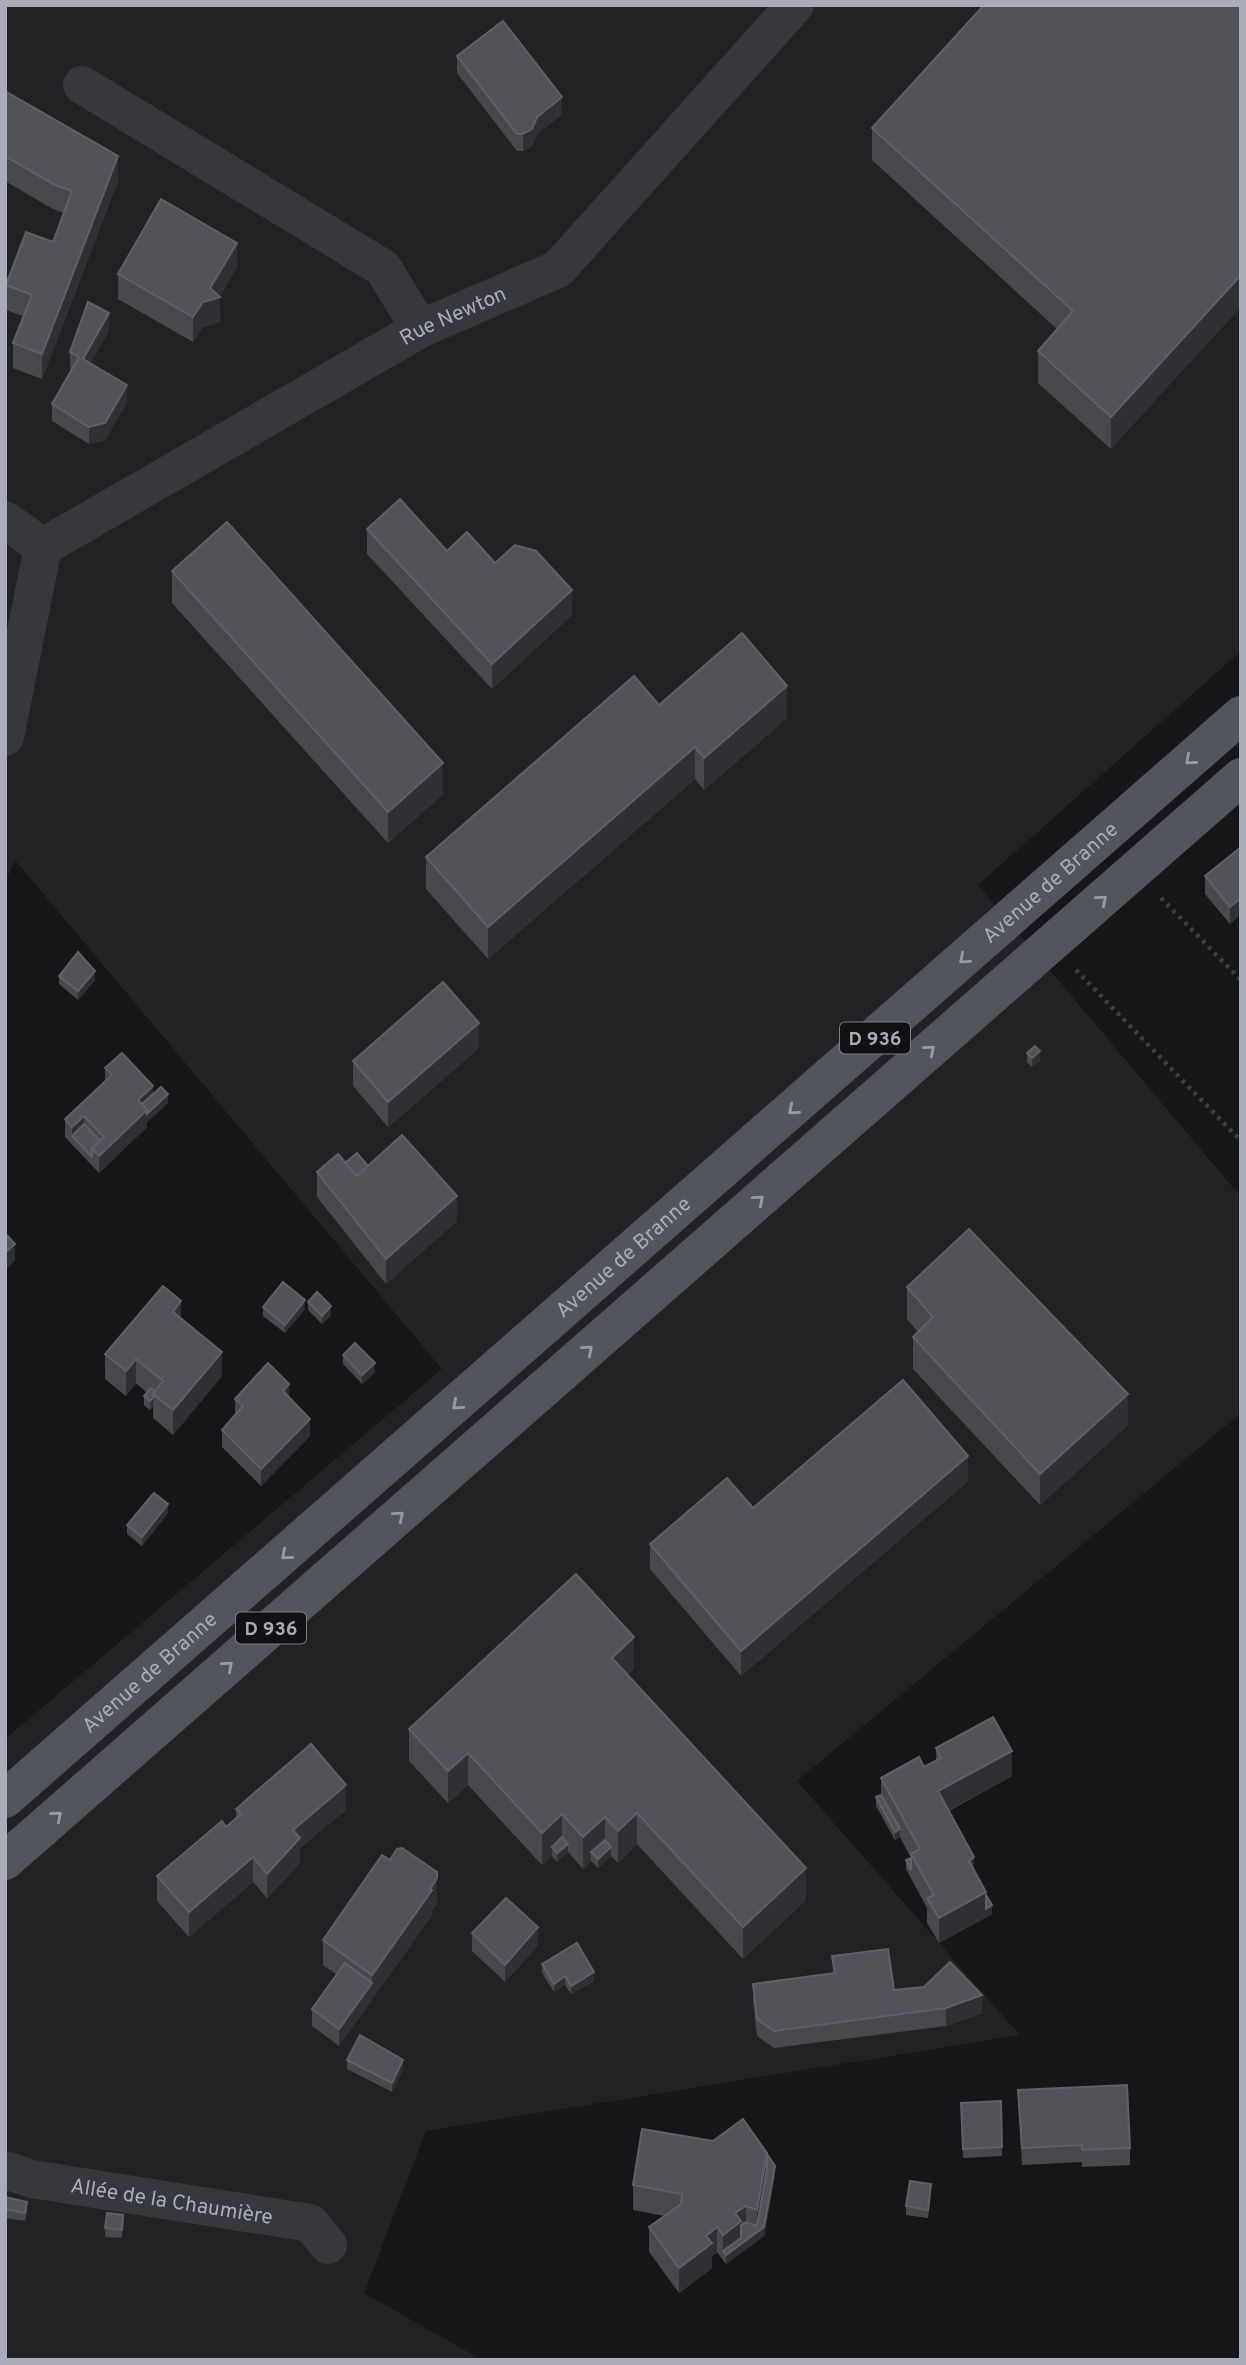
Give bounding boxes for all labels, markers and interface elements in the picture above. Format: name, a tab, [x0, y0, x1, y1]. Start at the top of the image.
street label: Rue Newton	[395, 281, 511, 353]
one-way arrow	[1185, 752, 1198, 765]
street label: Avenue de Branne	[978, 817, 1124, 950]
one-way arrow	[1093, 896, 1106, 908]
one-way arrow	[959, 951, 972, 963]
road number: D 936	[840, 1022, 910, 1054]
one-way arrow	[922, 1046, 935, 1058]
one-way arrow	[788, 1102, 801, 1114]
street label: Avenue de Branne	[551, 1191, 697, 1325]
one-way arrow	[751, 1196, 764, 1208]
one-way arrow	[580, 1346, 593, 1358]
one-way arrow	[452, 1397, 465, 1409]
one-way arrow	[391, 1512, 404, 1524]
one-way arrow	[281, 1547, 294, 1559]
street label: Avenue de Branne	[77, 1607, 224, 1740]
road number: D 936	[236, 1612, 306, 1644]
one-way arrow	[219, 1662, 232, 1674]
one-way arrow	[48, 1812, 61, 1824]
street label: Allée de la Chaumière	[69, 2173, 275, 2232]

